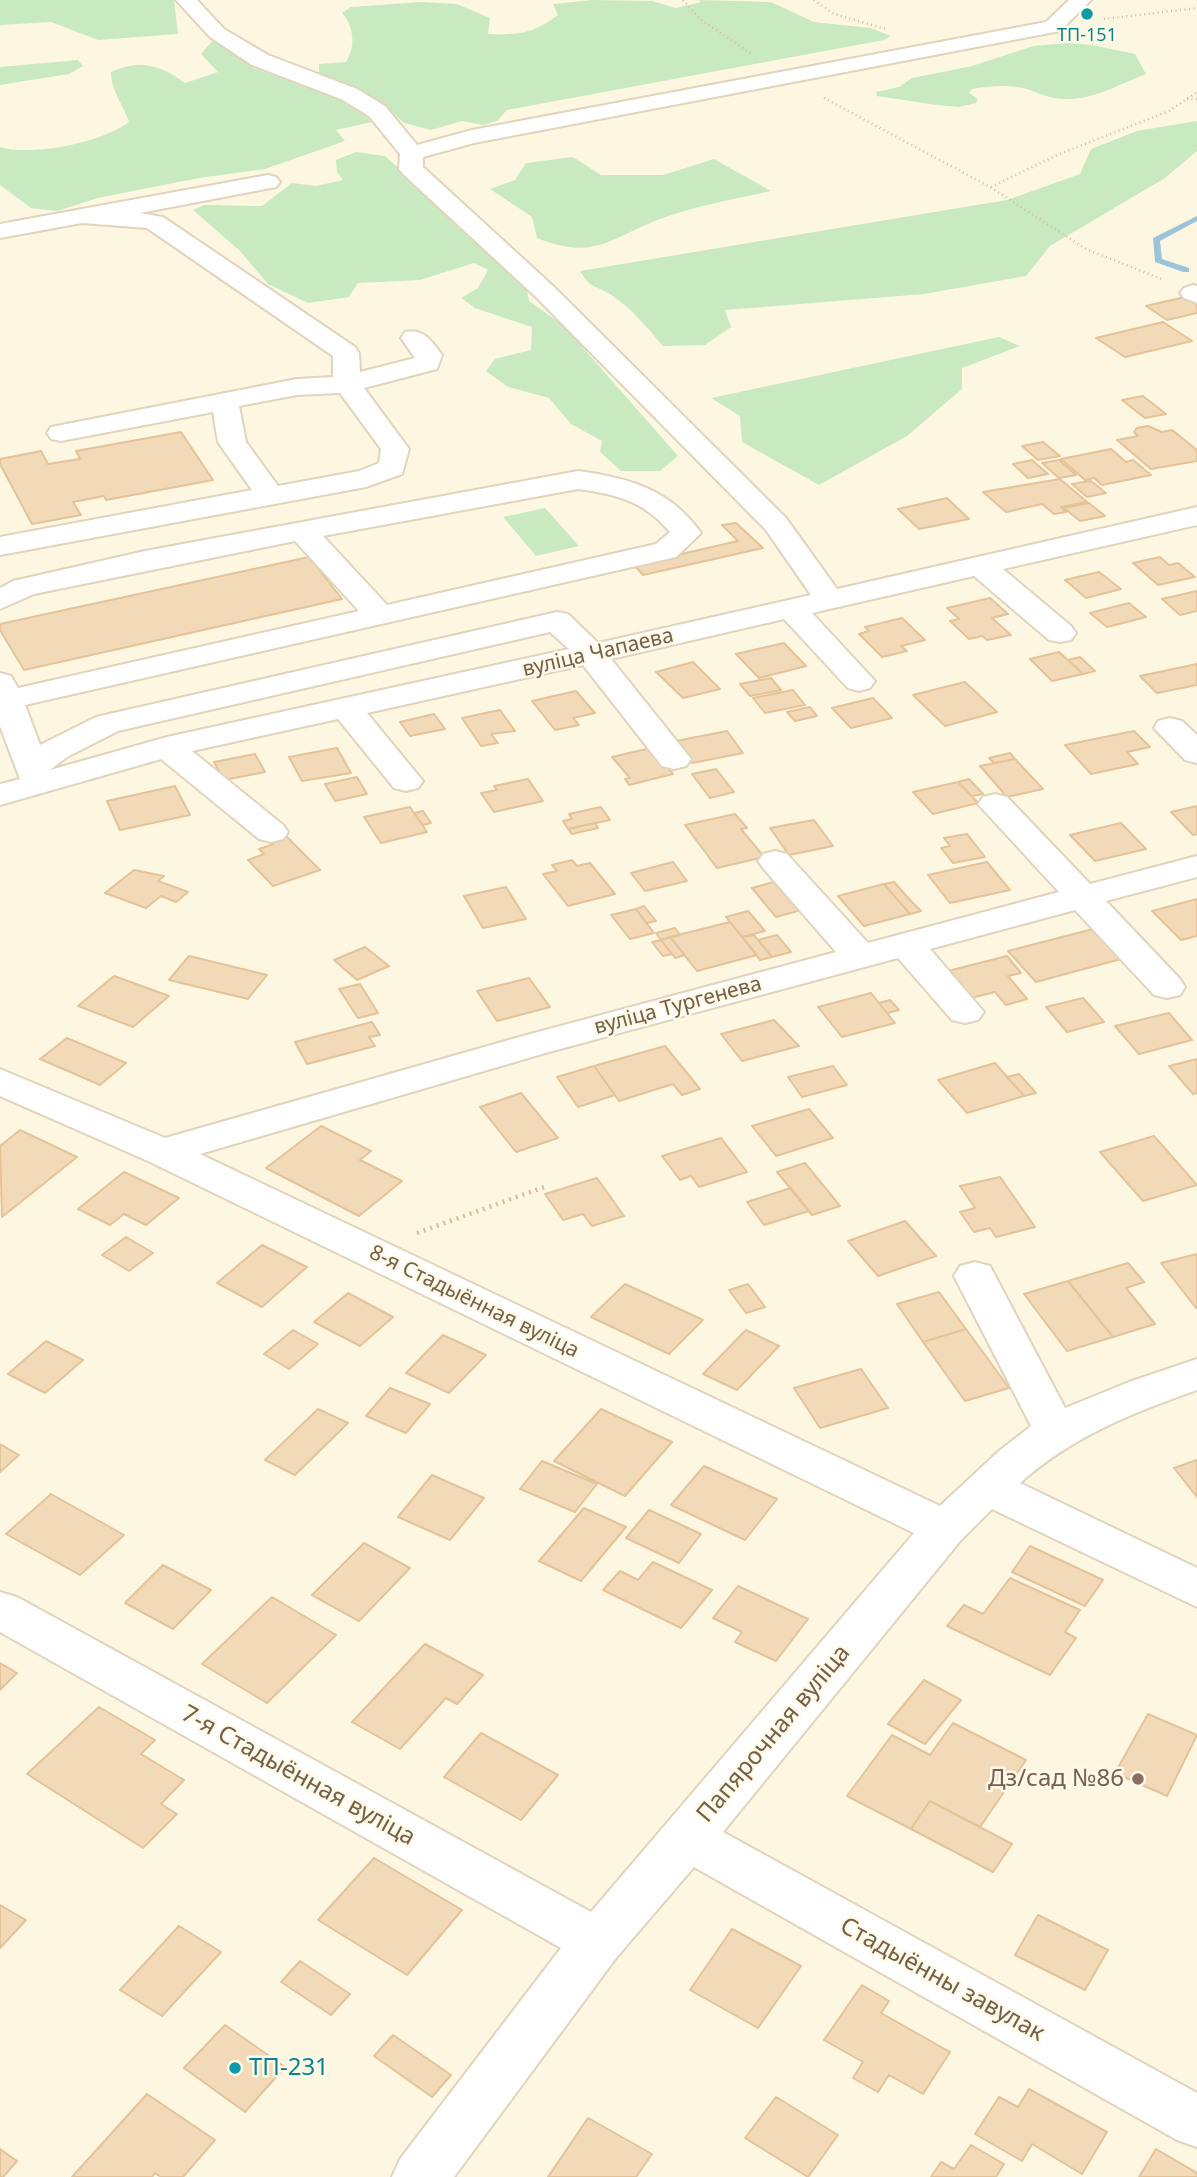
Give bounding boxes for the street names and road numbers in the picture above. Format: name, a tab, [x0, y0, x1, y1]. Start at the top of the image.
street label: вуліца Чапаева	[520, 623, 676, 683]
street label: вуліца Тургенева	[592, 972, 764, 1040]
street label: 8-я Стадыённая вуліца	[365, 1240, 583, 1364]
street label: Папярочная вуліца	[691, 1639, 857, 1829]
street label: 7-я Стадыённая вуліца	[176, 1700, 420, 1852]
street label: Стадыённы завулак	[835, 1912, 1049, 2048]

